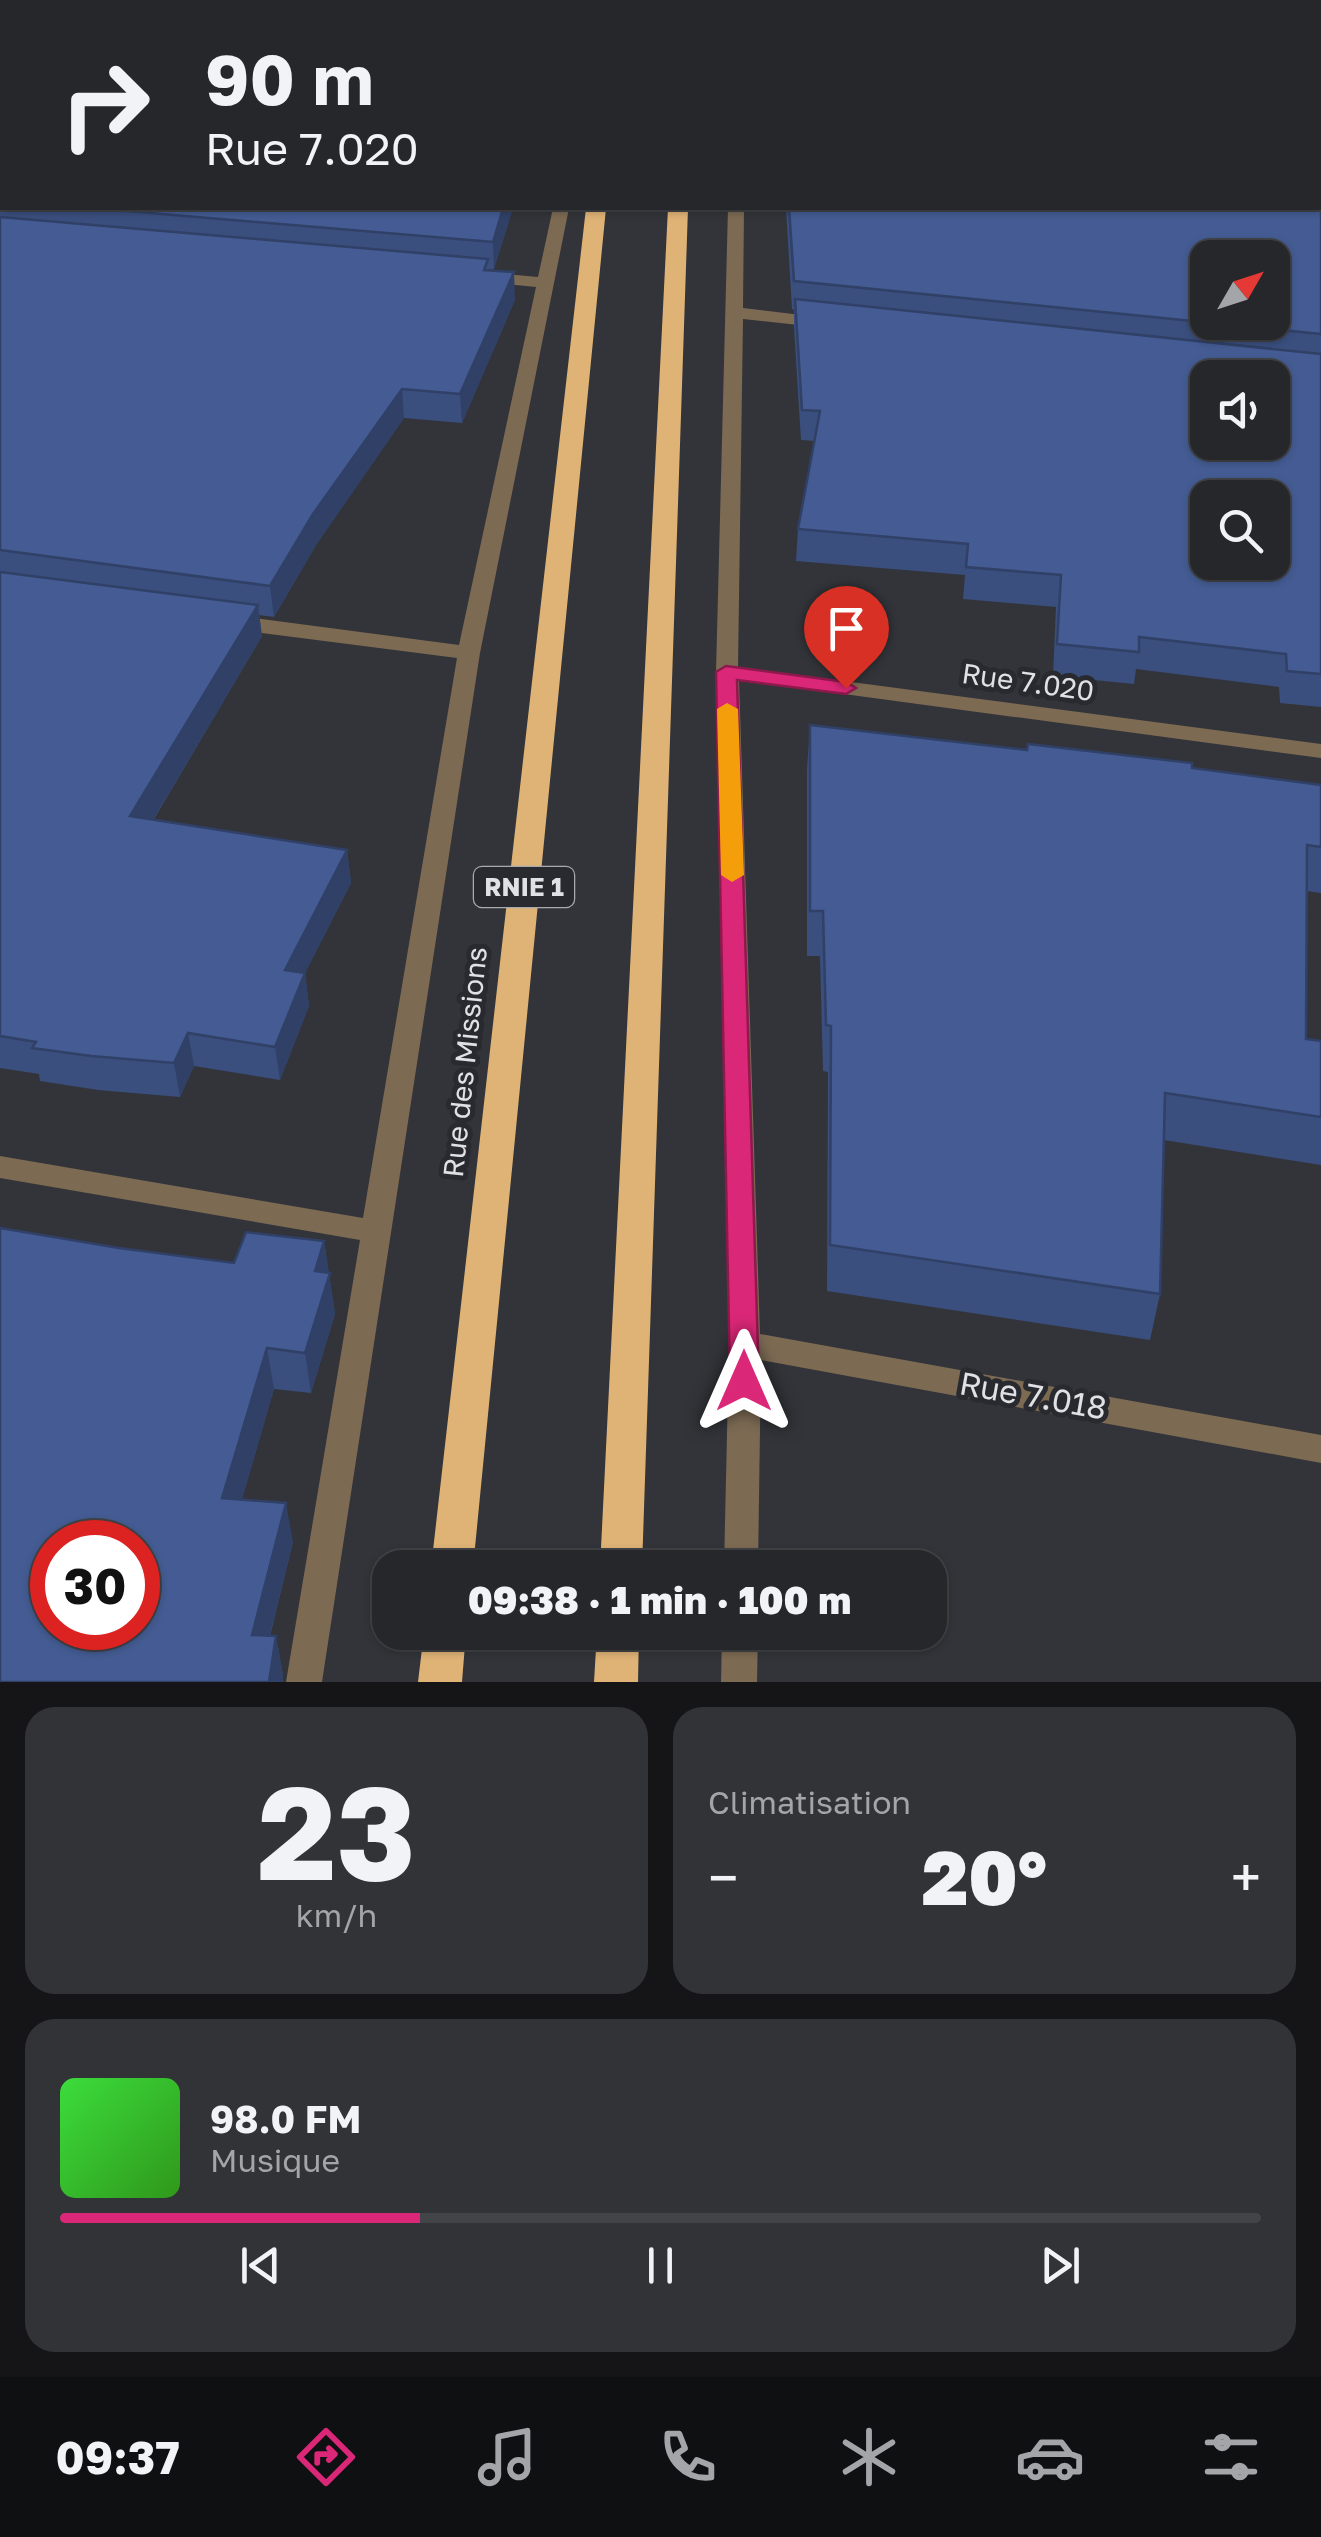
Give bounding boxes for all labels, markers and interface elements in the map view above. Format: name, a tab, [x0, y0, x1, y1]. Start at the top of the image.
text: 90 m	[205, 36, 374, 120]
icon: right	[40, 40, 170, 170]
text: Rue 7.020	[205, 121, 419, 175]
north arrow	[1190, 240, 1290, 340]
map controls	[1190, 240, 1290, 580]
button: sound	[1190, 360, 1290, 460]
button: search	[1190, 480, 1290, 580]
pin	[804, 586, 889, 689]
icon: arrive	[819, 601, 874, 656]
street label: Rue 7.020	[960, 656, 1096, 707]
road number: RNIE 1	[474, 867, 574, 907]
street label: Rue des Missions	[436, 945, 493, 1179]
position arrow	[692, 1329, 796, 1433]
street label: Rue 7.018	[957, 1363, 1110, 1427]
speed limit sign: 30	[30, 1520, 160, 1650]
text: 09:38 · 1 min · 100 m	[468, 1577, 851, 1622]
text: 23	[257, 1753, 416, 1909]
text: Climatisation	[708, 1783, 911, 1821]
text: 20°	[922, 1831, 1047, 1922]
text: −	[708, 1844, 738, 1910]
text: +	[1231, 1844, 1261, 1910]
text: km/h	[296, 1896, 377, 1934]
text: 98.0 FM	[210, 2096, 361, 2141]
text: Musique	[210, 2141, 340, 2179]
icon: previous	[233, 2238, 288, 2293]
icon: pause	[633, 2238, 688, 2293]
icon: next	[1033, 2238, 1088, 2293]
icon: directions	[291, 2422, 361, 2492]
icon: music	[472, 2422, 542, 2492]
icon: phone	[653, 2422, 723, 2492]
icon: climate	[834, 2422, 904, 2492]
icon: car	[1015, 2422, 1085, 2492]
icon: filters	[1196, 2422, 1266, 2492]
text: 09:37	[55, 2430, 180, 2484]

